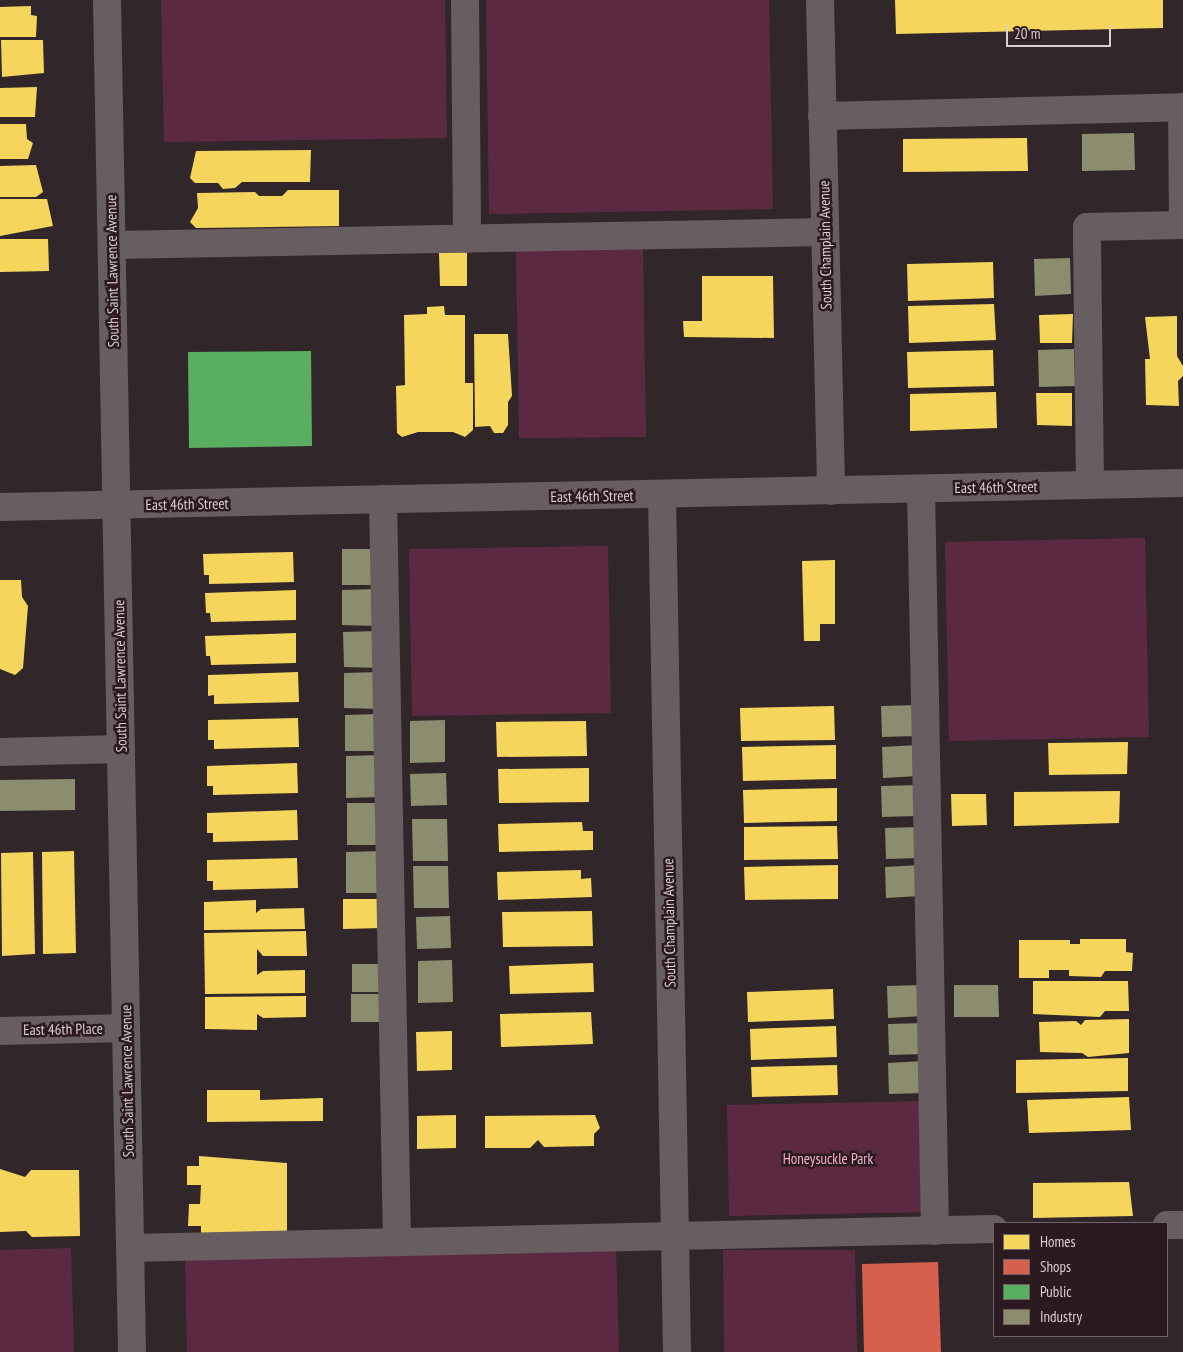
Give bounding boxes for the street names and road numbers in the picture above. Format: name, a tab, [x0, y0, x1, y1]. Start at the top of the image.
street label: South Champlain Avenue	[815, 180, 835, 310]
street label: South Saint Lawrence Avenue	[102, 194, 122, 348]
street label: East 46th Street	[954, 477, 1038, 497]
street label: East 46th Street	[550, 486, 634, 506]
street label: East 46th Street	[145, 494, 229, 514]
street label: South Saint Lawrence Avenue	[110, 599, 130, 753]
street label: South Champlain Avenue	[659, 858, 679, 988]
street label: South Saint Lawrence Avenue	[117, 1004, 137, 1158]
street label: East 46th Place	[23, 1019, 103, 1039]

